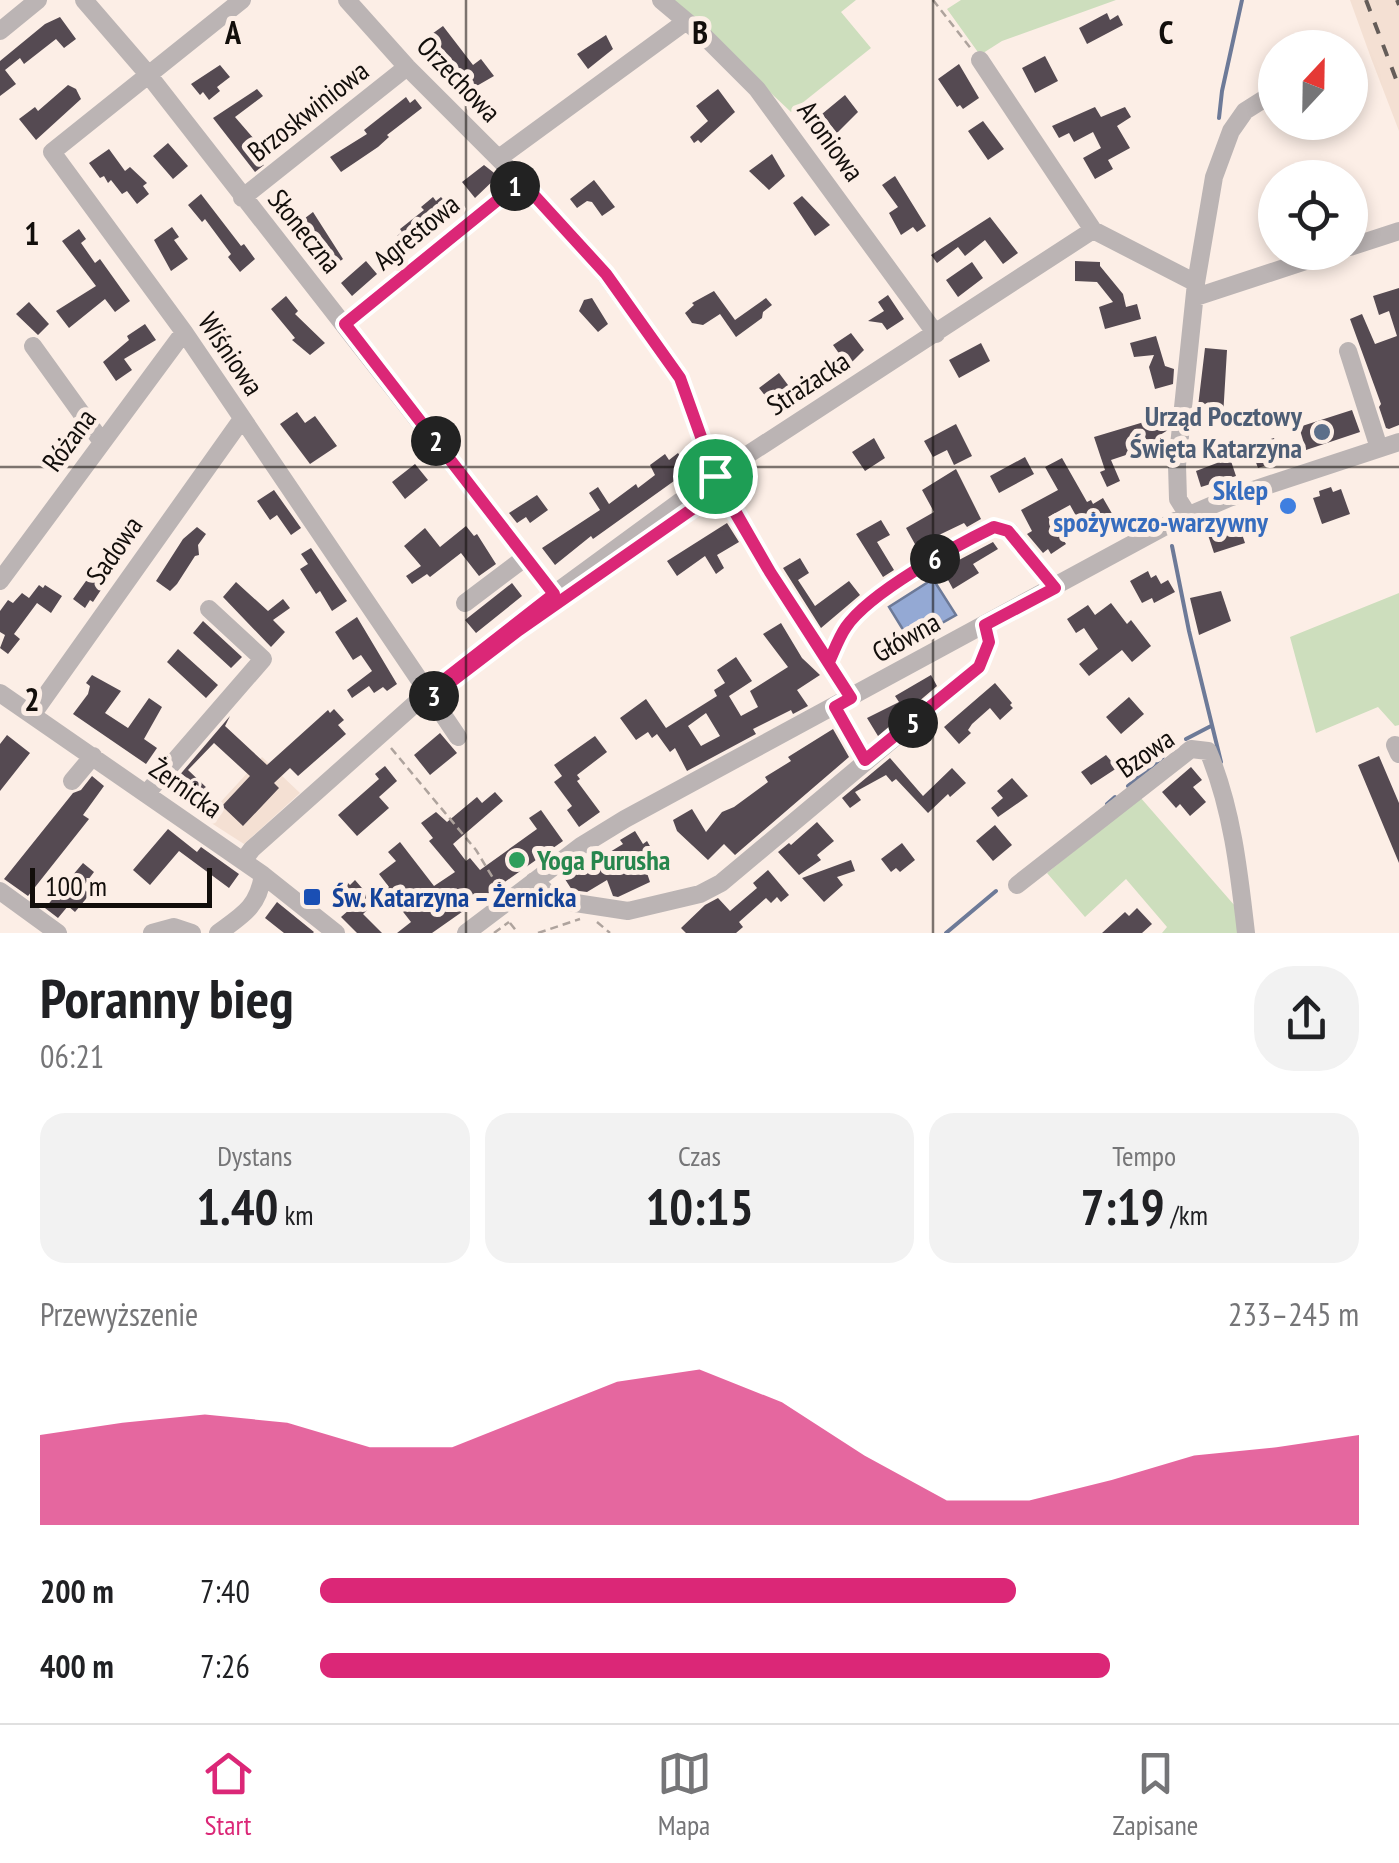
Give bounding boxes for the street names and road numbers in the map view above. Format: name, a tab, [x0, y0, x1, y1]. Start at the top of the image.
street label: Orzechowa	[409, 28, 509, 130]
street label: Brzoskwiniowa	[240, 52, 376, 169]
street label: Aroniowa	[790, 93, 873, 188]
street label: Słoneczna	[260, 181, 350, 280]
street label: Agrestowa	[365, 186, 466, 278]
street label: Wiśniowa	[190, 305, 273, 402]
street label: Strażacka	[759, 342, 856, 423]
street label: Różana	[33, 401, 104, 478]
street label: Sadowa	[77, 508, 150, 591]
street label: Główna	[865, 603, 946, 670]
street label: Bzowa	[1109, 720, 1181, 786]
street label: Żernicka	[143, 749, 230, 826]

